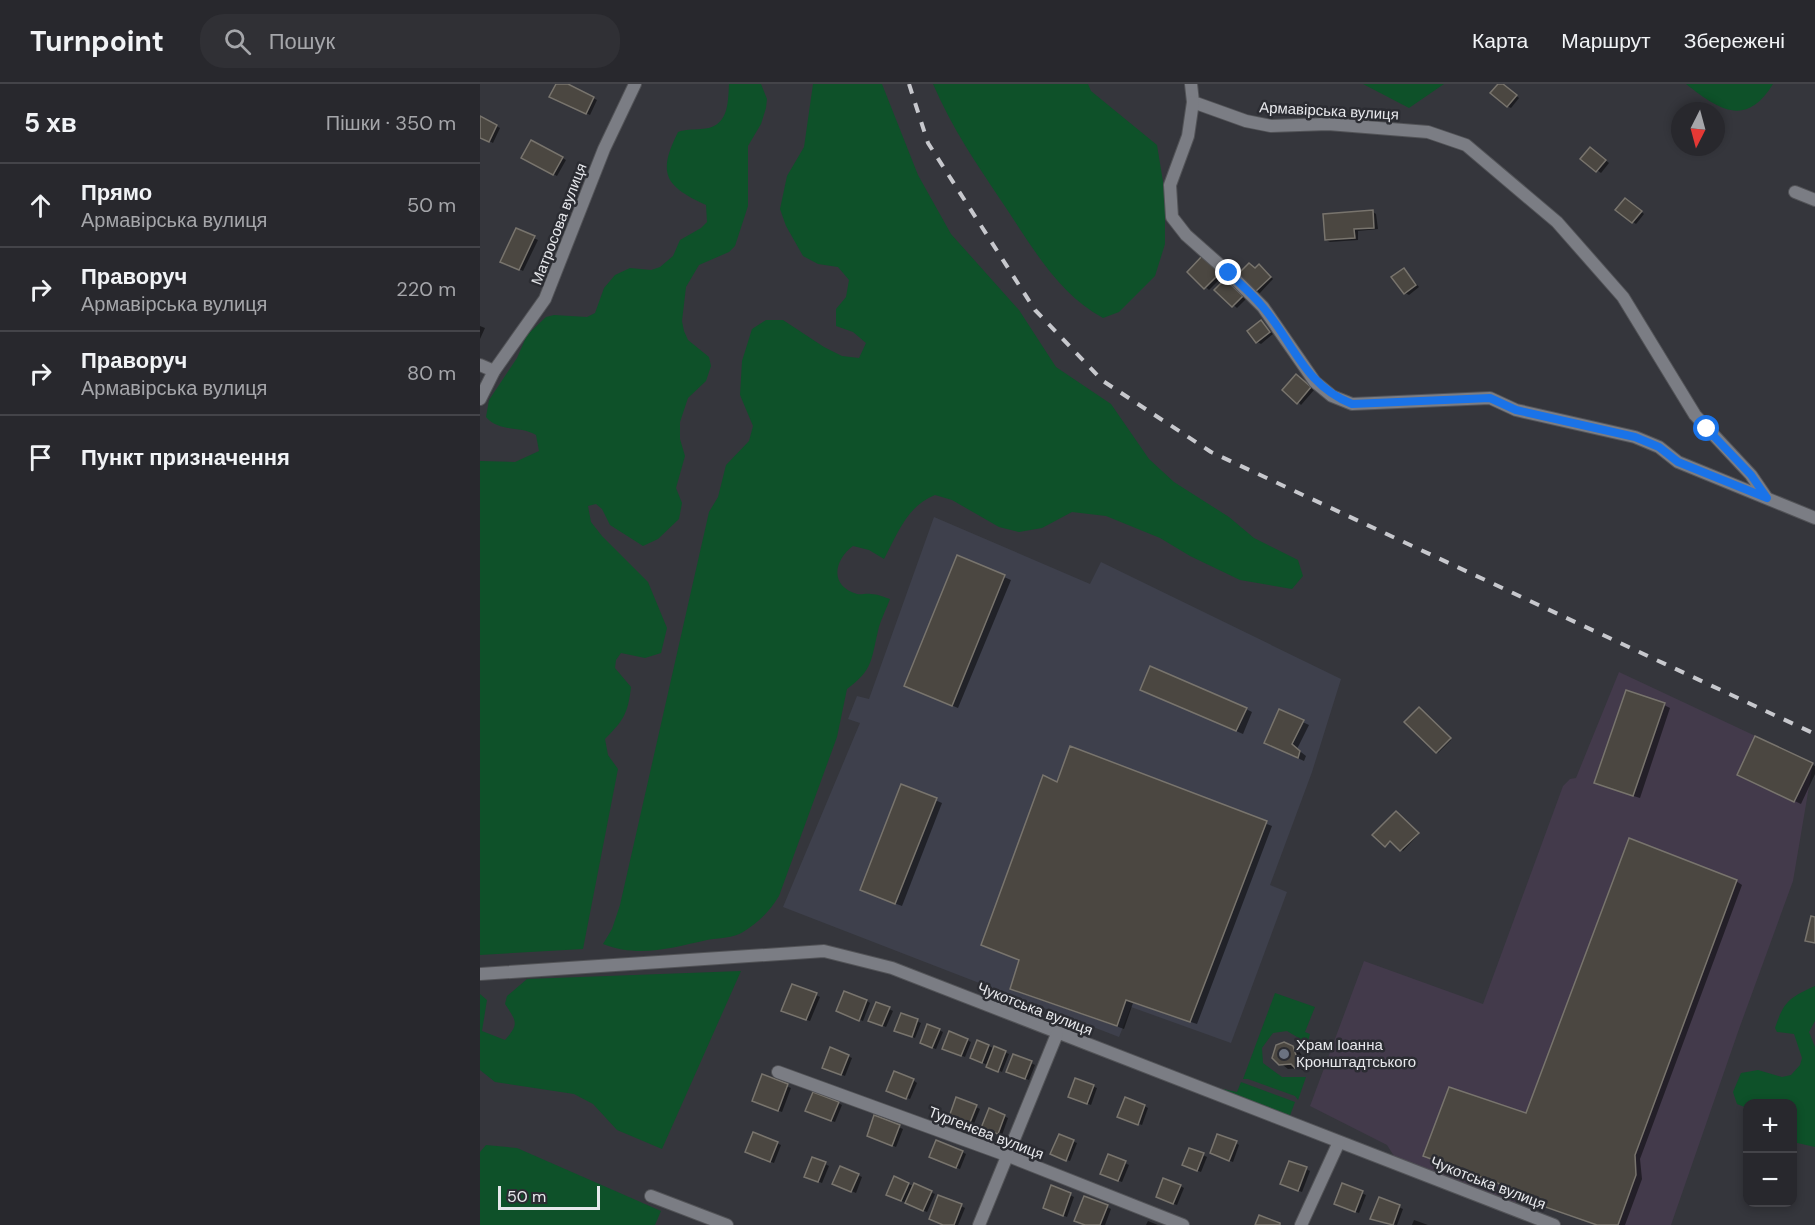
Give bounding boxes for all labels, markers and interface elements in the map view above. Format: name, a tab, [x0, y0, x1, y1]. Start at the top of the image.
search box	[200, 14, 620, 68]
text: Turnpoint	[30, 23, 164, 60]
icon: search	[221, 25, 254, 58]
text: Пошук	[269, 27, 335, 56]
text: Карта	[1472, 27, 1528, 55]
text: Маршрут	[1561, 27, 1651, 55]
text: Збережені	[1684, 27, 1785, 55]
street label: Армавірська вулиця	[1259, 97, 1399, 125]
north arrow	[1671, 102, 1725, 156]
text: 5 хв	[24, 106, 77, 140]
text: Пішки · 350 m	[326, 110, 456, 136]
street label: Матросова вулиця	[527, 160, 591, 288]
text: Прямо	[81, 178, 152, 207]
icon: ahead	[24, 189, 57, 222]
text: 50 m	[407, 192, 456, 218]
text: Армавірська вулиця	[81, 207, 267, 233]
route end	[1215, 259, 1241, 285]
text: Праворуч	[81, 262, 187, 291]
icon: right	[24, 273, 57, 306]
text: 220 m	[396, 276, 456, 302]
text: Армавірська вулиця	[81, 291, 267, 317]
text: Праворуч	[81, 346, 187, 375]
icon: right	[24, 357, 57, 390]
text: 80 m	[407, 360, 456, 386]
text: Армавірська вулиця	[81, 375, 267, 401]
route start	[1693, 415, 1719, 441]
icon: arrive	[24, 441, 57, 474]
text: Пункт призначення	[81, 443, 290, 472]
street label: Чукотська вулиця	[974, 978, 1096, 1040]
place label: Храм Іоанна Кронштадтського	[1296, 1035, 1416, 1072]
marker: Храм Іоанна Кронштадтського	[1277, 1047, 1291, 1061]
map controls	[1743, 1099, 1797, 1207]
button: +	[1743, 1099, 1797, 1153]
street label: Тургенєва вулиця	[925, 1102, 1047, 1164]
street label: Чукотська вулиця	[1427, 1152, 1549, 1214]
button: −	[1743, 1153, 1797, 1207]
scale bar	[498, 1183, 600, 1210]
text: 50 m	[507, 1186, 546, 1207]

